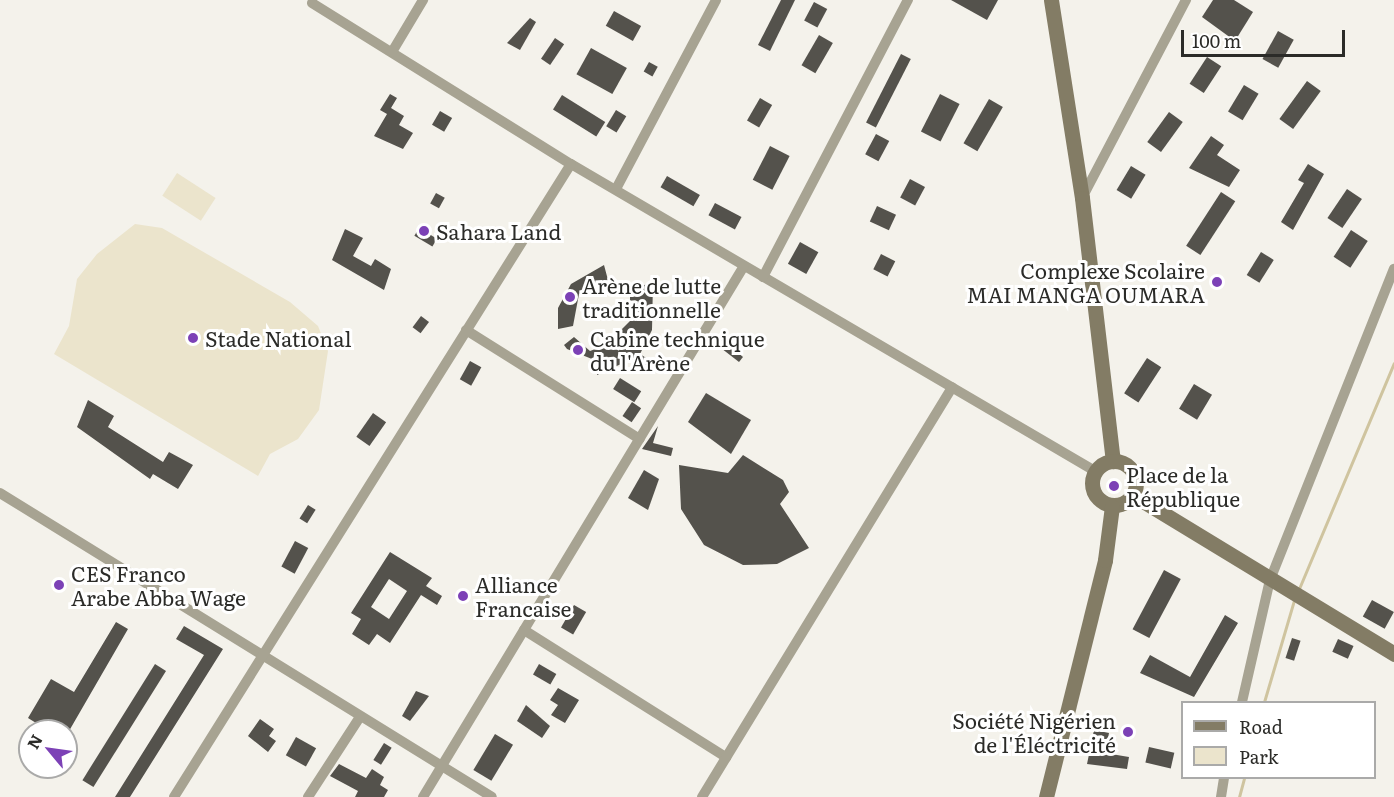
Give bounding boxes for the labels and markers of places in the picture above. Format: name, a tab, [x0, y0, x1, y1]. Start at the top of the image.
place label: Sahara Land	[436, 218, 561, 244]
marker: Sahara Land	[417, 224, 431, 238]
place label: Complexe Scolaire MAI MANGA OUMARA	[967, 257, 1205, 307]
place label: Arène de lutte traditionnelle	[582, 272, 721, 322]
marker: Complexe Scolaire MAI MANGA OUMARA	[1210, 275, 1224, 289]
marker: Arène de lutte traditionnelle	[563, 290, 577, 304]
place label: Stade National	[205, 325, 352, 351]
place label: Cabine technique du l'Arène	[590, 325, 765, 375]
marker: Stade National	[186, 331, 200, 345]
marker: Cabine technique du l'Arène	[571, 343, 585, 357]
place label: Place de la République	[1126, 461, 1240, 511]
marker: Place de la République	[1107, 479, 1121, 493]
place label: CES Franco Arabe Abba Wage	[71, 560, 246, 610]
place label: Alliance Francaise	[475, 571, 571, 621]
marker: CES Franco Arabe Abba Wage	[52, 578, 66, 592]
marker: Alliance Francaise	[456, 589, 470, 603]
place label: Société Nigérien de l'Éléctricité	[952, 707, 1116, 757]
marker: Société Nigérien de l'Éléctricité	[1121, 725, 1135, 739]

